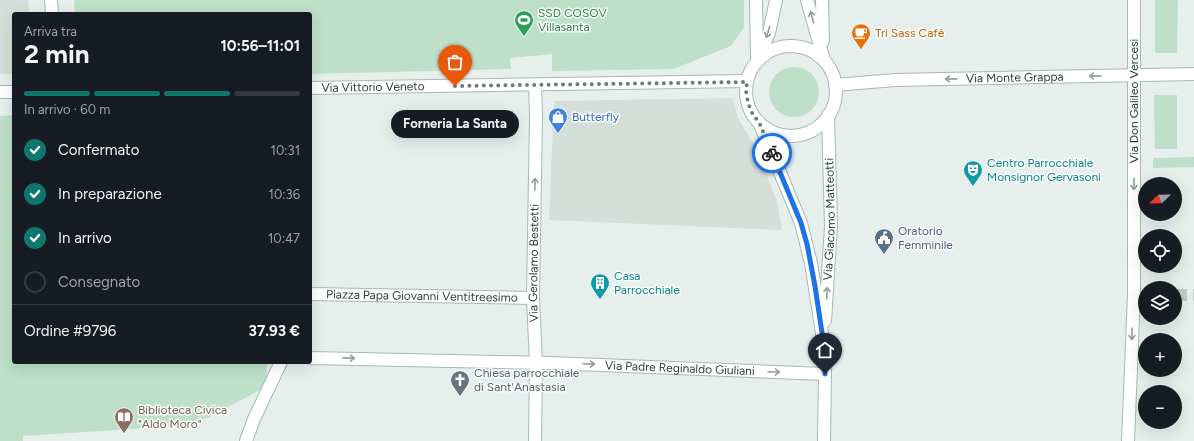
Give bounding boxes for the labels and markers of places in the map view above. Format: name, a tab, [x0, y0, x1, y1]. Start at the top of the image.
place label: SSD COSOV Villasanta	[538, 6, 607, 34]
sports icon: SSD COSOV Villasanta	[513, 9, 535, 37]
cafe icon: Tri Sass Cafè	[850, 22, 872, 50]
place label: Tri Sass Cafè	[875, 26, 945, 40]
pin	[438, 45, 472, 86]
shop icon: Butterfly	[547, 106, 569, 134]
callout: Forneria La Santa	[391, 110, 519, 138]
place label: Butterfly	[572, 110, 620, 124]
place label: Centro Parrocchiale Monsignor Gervasoni	[987, 156, 1101, 184]
theatre icon: Centro Parrocchiale Monsignor Gervasoni	[962, 159, 984, 187]
place label: Oratorio Femminile	[898, 224, 953, 252]
public building icon: Oratorio Femminile	[873, 227, 895, 255]
place label: Casa Parrocchiale	[614, 269, 680, 297]
building icon: Casa Parrocchiale	[589, 272, 611, 300]
pin	[808, 333, 842, 374]
place label: Chiesa parrocchiale di Sant'Anastasia	[474, 366, 580, 394]
church icon: Chiesa parrocchiale di Sant'Anastasia	[449, 369, 471, 397]
place label: Biblioteca Civica "Aldo Moro"	[138, 403, 227, 431]
library icon: Biblioteca Civica "Aldo Moro"	[113, 406, 135, 434]

